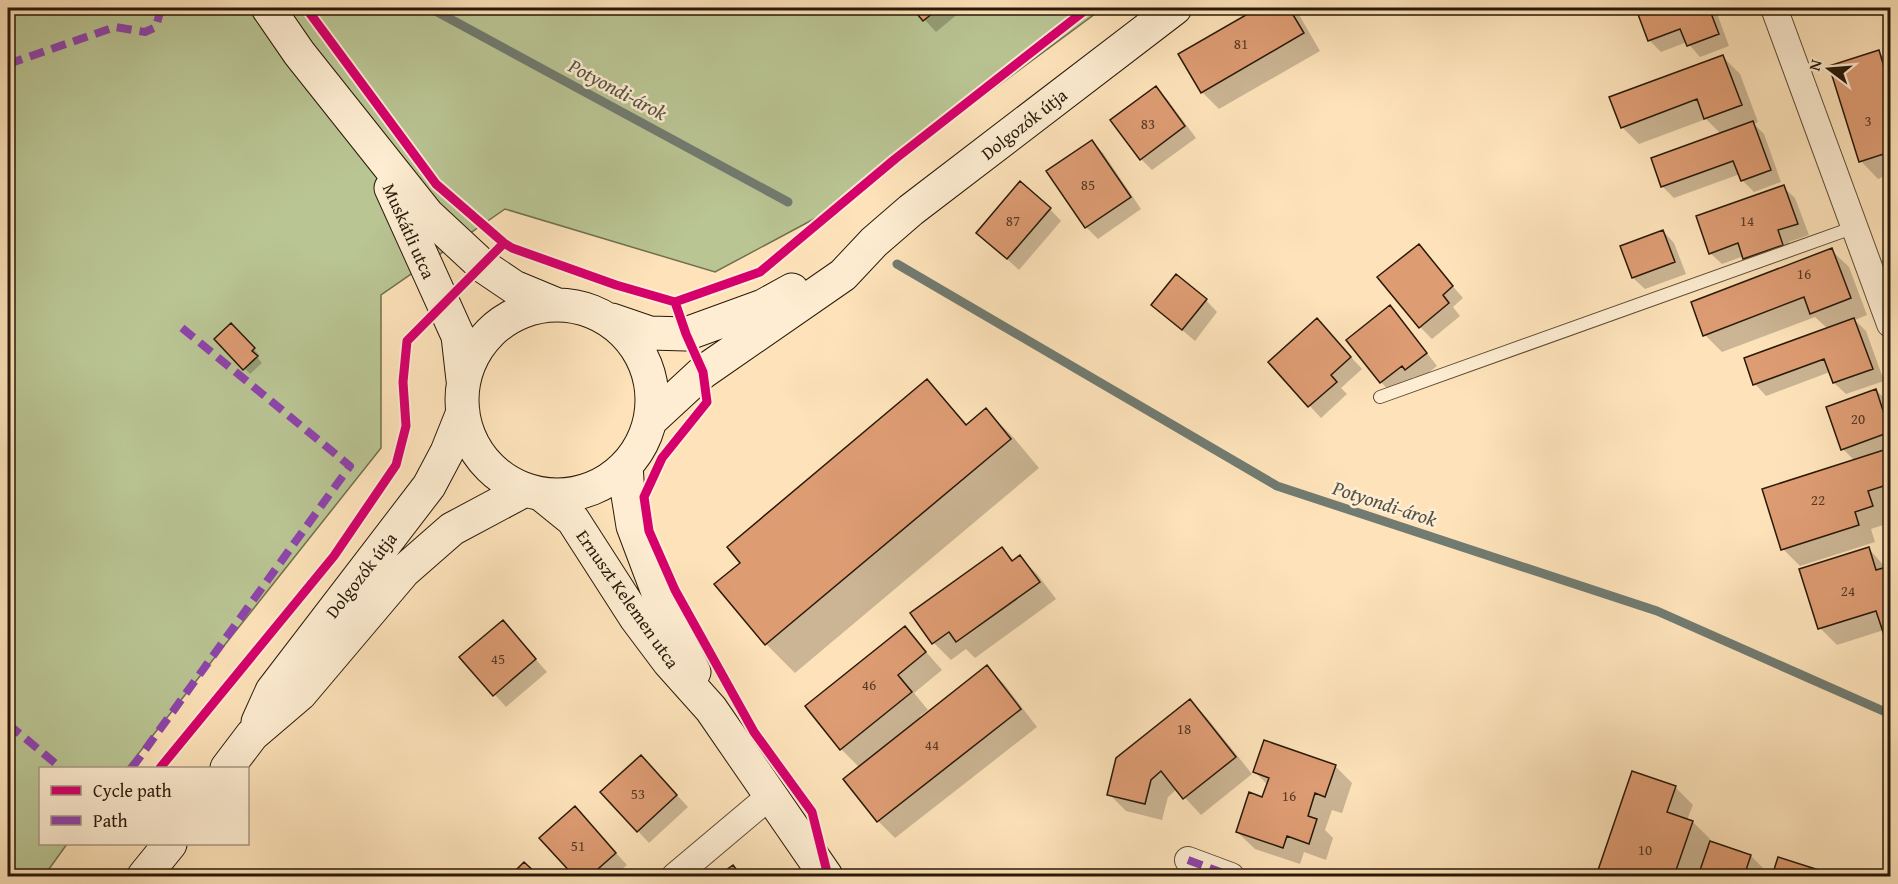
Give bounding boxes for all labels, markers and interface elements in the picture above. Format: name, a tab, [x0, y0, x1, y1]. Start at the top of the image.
house number: 81	[1234, 33, 1248, 54]
north arrow	[1799, 39, 1859, 99]
water label: Potyondi-árok	[563, 50, 673, 127]
text: N	[1802, 56, 1828, 73]
street label: Dolgozók útja	[975, 81, 1073, 166]
house number: 3	[1864, 110, 1872, 131]
house number: 83	[1141, 113, 1155, 134]
house number: 85	[1081, 174, 1095, 195]
street label: Muskátli utca	[376, 179, 442, 284]
house number: 87	[1006, 210, 1020, 231]
house number: 14	[1740, 210, 1754, 231]
house number: 16	[1797, 263, 1811, 284]
house number: 20	[1851, 408, 1865, 429]
water label: Potyondi-árok	[1328, 472, 1442, 534]
house number: 22	[1811, 489, 1825, 510]
street label: Ernuszt Kelemen utca	[570, 524, 686, 674]
street label: Dolgozók útja	[319, 526, 404, 624]
house number: 24	[1841, 580, 1855, 601]
house number: 45	[491, 648, 505, 669]
house number: 46	[862, 674, 876, 695]
house number: 18	[1177, 718, 1191, 739]
house number: 44	[925, 734, 939, 755]
legend	[39, 767, 249, 845]
text: Cycle path	[93, 777, 172, 804]
house number: 53	[631, 783, 645, 804]
house number: 16	[1282, 785, 1296, 806]
text: Path	[93, 807, 128, 834]
house number: 51	[571, 835, 585, 856]
house number: 10	[1638, 839, 1652, 860]

